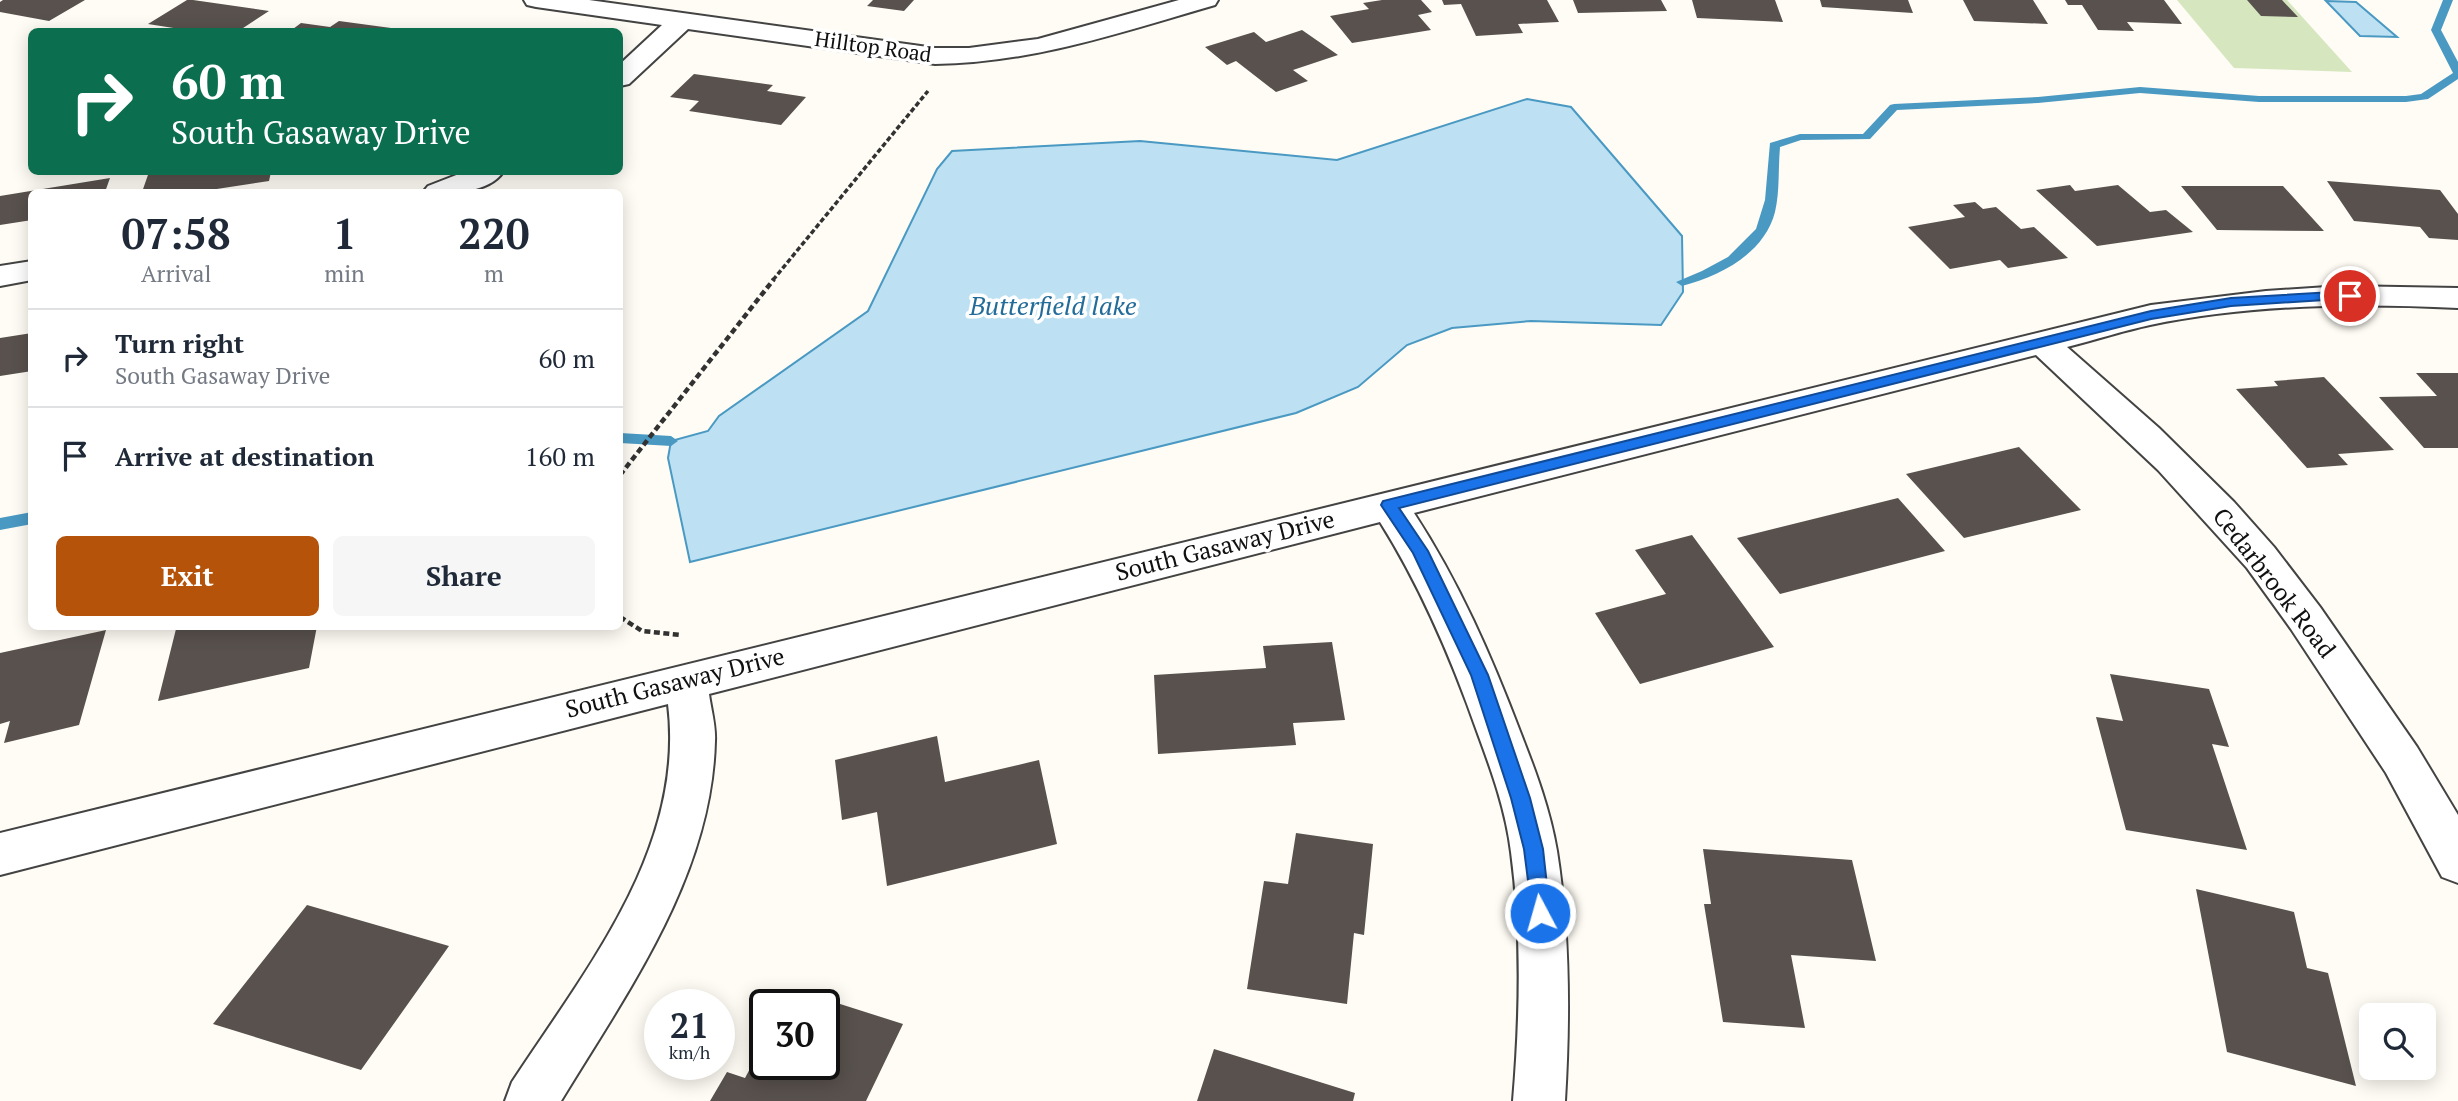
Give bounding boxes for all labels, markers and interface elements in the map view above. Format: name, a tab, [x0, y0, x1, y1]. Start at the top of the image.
street label: Hilltop Road	[813, 24, 934, 68]
text: 60 m	[171, 48, 285, 113]
icon: right	[56, 56, 147, 147]
text: South Gasaway Drive	[171, 111, 471, 153]
text: 07:58	[122, 205, 231, 261]
text: 1	[333, 205, 356, 261]
text: 220	[458, 205, 529, 261]
text: Arrival	[141, 258, 211, 289]
text: min	[324, 258, 365, 289]
text: m	[484, 258, 504, 289]
pin	[2320, 266, 2380, 326]
icon: arrive	[2331, 277, 2369, 315]
water label: Butterfield lake	[968, 288, 1137, 322]
text: Turn right	[115, 326, 244, 360]
icon: right	[56, 339, 94, 377]
text: 60 m	[539, 341, 595, 375]
text: South Gasaway Drive	[115, 360, 330, 391]
icon: arrive	[56, 437, 94, 475]
text: Arrive at destination	[115, 439, 374, 473]
text: 160 m	[525, 439, 595, 473]
street label: Cedarbrook Road	[2206, 501, 2343, 664]
street label: South Gasaway Drive	[1112, 502, 1338, 588]
button: Exit	[56, 536, 319, 616]
button: Share	[333, 536, 595, 616]
street label: South Gasaway Drive	[562, 639, 788, 725]
position arrow	[1503, 876, 1577, 950]
speed limit sign: 30	[749, 989, 840, 1080]
text: 21	[670, 1002, 709, 1048]
map controls	[2359, 1003, 2436, 1080]
button: search	[2359, 1003, 2436, 1080]
text: km/h	[669, 1040, 710, 1064]

